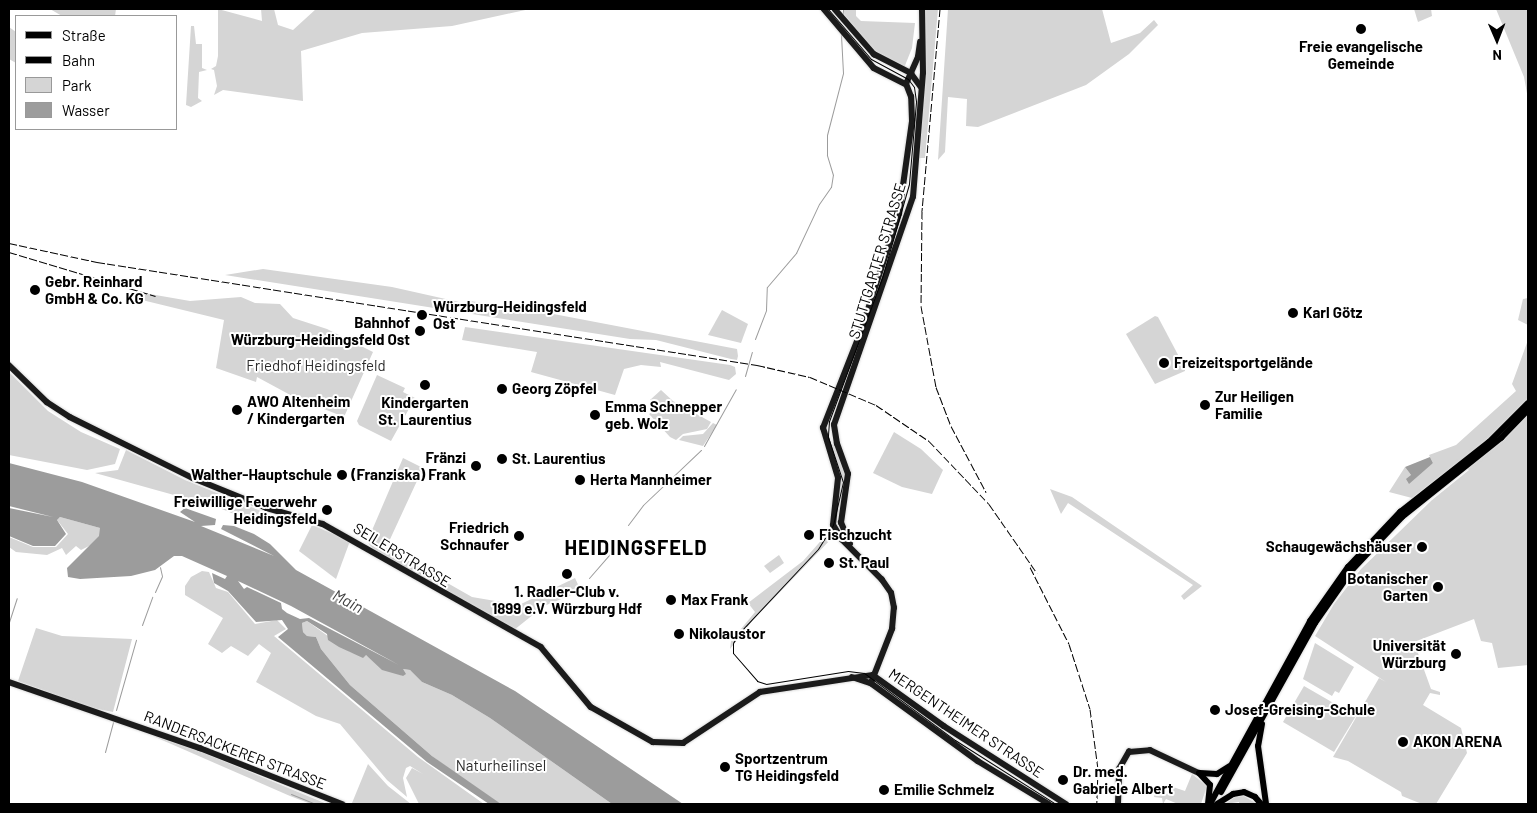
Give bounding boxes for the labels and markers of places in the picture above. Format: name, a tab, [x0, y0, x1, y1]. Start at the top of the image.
marker: Freie evangelische Gemeinde	[1355, 23, 1367, 35]
place label: Freie evangelische Gemeinde	[1299, 37, 1423, 72]
place label: Gebr. Reinhard GmbH & Co. KG	[45, 272, 144, 307]
marker: Gebr. Reinhard GmbH & Co. KG	[29, 284, 41, 296]
place label: Würzburg-Heidingsfeld Ost	[433, 297, 587, 332]
place label: Karl Götz	[1303, 304, 1363, 322]
marker: Karl Götz	[1287, 307, 1299, 319]
marker: Würzburg-Heidingsfeld Ost	[415, 308, 429, 322]
place label: Bahnhof Würzburg-Heidingsfeld Ost	[231, 313, 410, 348]
marker: Bahnhof Würzburg-Heidingsfeld Ost	[414, 325, 426, 337]
place label: Freizeitsportgelände	[1174, 354, 1313, 372]
marker: Freizeitsportgelände	[1158, 357, 1170, 369]
marker: Kindergarten St. Laurentius	[419, 379, 431, 391]
place label: Georg Zöpfel	[512, 380, 597, 398]
marker: Georg Zöpfel	[496, 383, 508, 395]
place label: Zur Heiligen Familie	[1215, 387, 1294, 422]
place label: AWO Altenheim / Kindergarten	[247, 392, 350, 427]
place label: Kindergarten St. Laurentius	[378, 393, 472, 428]
place label: Emma Schnepper geb. Wolz	[605, 397, 722, 432]
marker: Zur Heiligen Familie	[1199, 399, 1211, 411]
marker: AWO Altenheim / Kindergarten	[231, 404, 243, 416]
marker: Emma Schnepper geb. Wolz	[589, 409, 601, 421]
place label: Fränzi (Franziska) Frank	[351, 448, 466, 483]
place label: St. Laurentius	[512, 450, 606, 468]
marker: St. Laurentius	[496, 453, 508, 465]
marker: Fränzi (Franziska) Frank	[470, 460, 482, 472]
place label: Walther-Hauptschule	[191, 466, 332, 484]
marker: Walther-Hauptschule	[336, 469, 348, 481]
place label: Herta Mannheimer	[590, 471, 712, 489]
marker: Herta Mannheimer	[574, 474, 586, 486]
place label: Freiwillige Feuerwehr Heidingsfeld	[174, 492, 317, 527]
marker: Freiwillige Feuerwehr Heidingsfeld	[321, 504, 333, 516]
place label: Friedrich Schnaufer	[440, 518, 509, 553]
place label: Fischzucht	[819, 526, 892, 544]
marker: Fischzucht	[803, 529, 815, 541]
marker: Friedrich Schnaufer	[513, 530, 525, 542]
place label: Schaugewächshäuser	[1266, 538, 1412, 556]
marker: Schaugewächshäuser	[1416, 541, 1428, 553]
place label: St. Paul	[839, 554, 889, 572]
marker: St. Paul	[823, 557, 835, 569]
marker: 1. Radler-Club v. 1899 e.V. Würzburg Hdf	[561, 568, 573, 580]
place label: Botanischer Garten	[1347, 569, 1428, 604]
marker: Botanischer Garten	[1432, 581, 1444, 593]
place label: 1. Radler-Club v. 1899 e.V. Würzburg Hdf	[492, 582, 642, 617]
place label: Max Frank	[681, 591, 748, 609]
marker: Max Frank	[665, 594, 677, 606]
place label: Nikolaustor	[689, 625, 765, 643]
marker: Nikolaustor	[673, 628, 685, 640]
place label: Universität Würzburg	[1373, 636, 1446, 671]
marker: Universität Würzburg	[1450, 648, 1462, 660]
place label: Josef-Greising-Schule	[1225, 701, 1375, 719]
marker: Josef-Greising-Schule	[1209, 704, 1221, 716]
place label: AKON ARENA	[1413, 733, 1502, 751]
marker: AKON ARENA	[1397, 736, 1409, 748]
place label: Sportzentrum TG Heidingsfeld	[735, 749, 839, 784]
marker: Sportzentrum TG Heidingsfeld	[719, 761, 731, 773]
place label: Dr. med. Gabriele Albert	[1073, 762, 1173, 797]
marker: Dr. med. Gabriele Albert	[1057, 774, 1069, 786]
place label: Emilie Schmelz	[894, 781, 994, 799]
marker: Emilie Schmelz	[878, 784, 890, 796]

